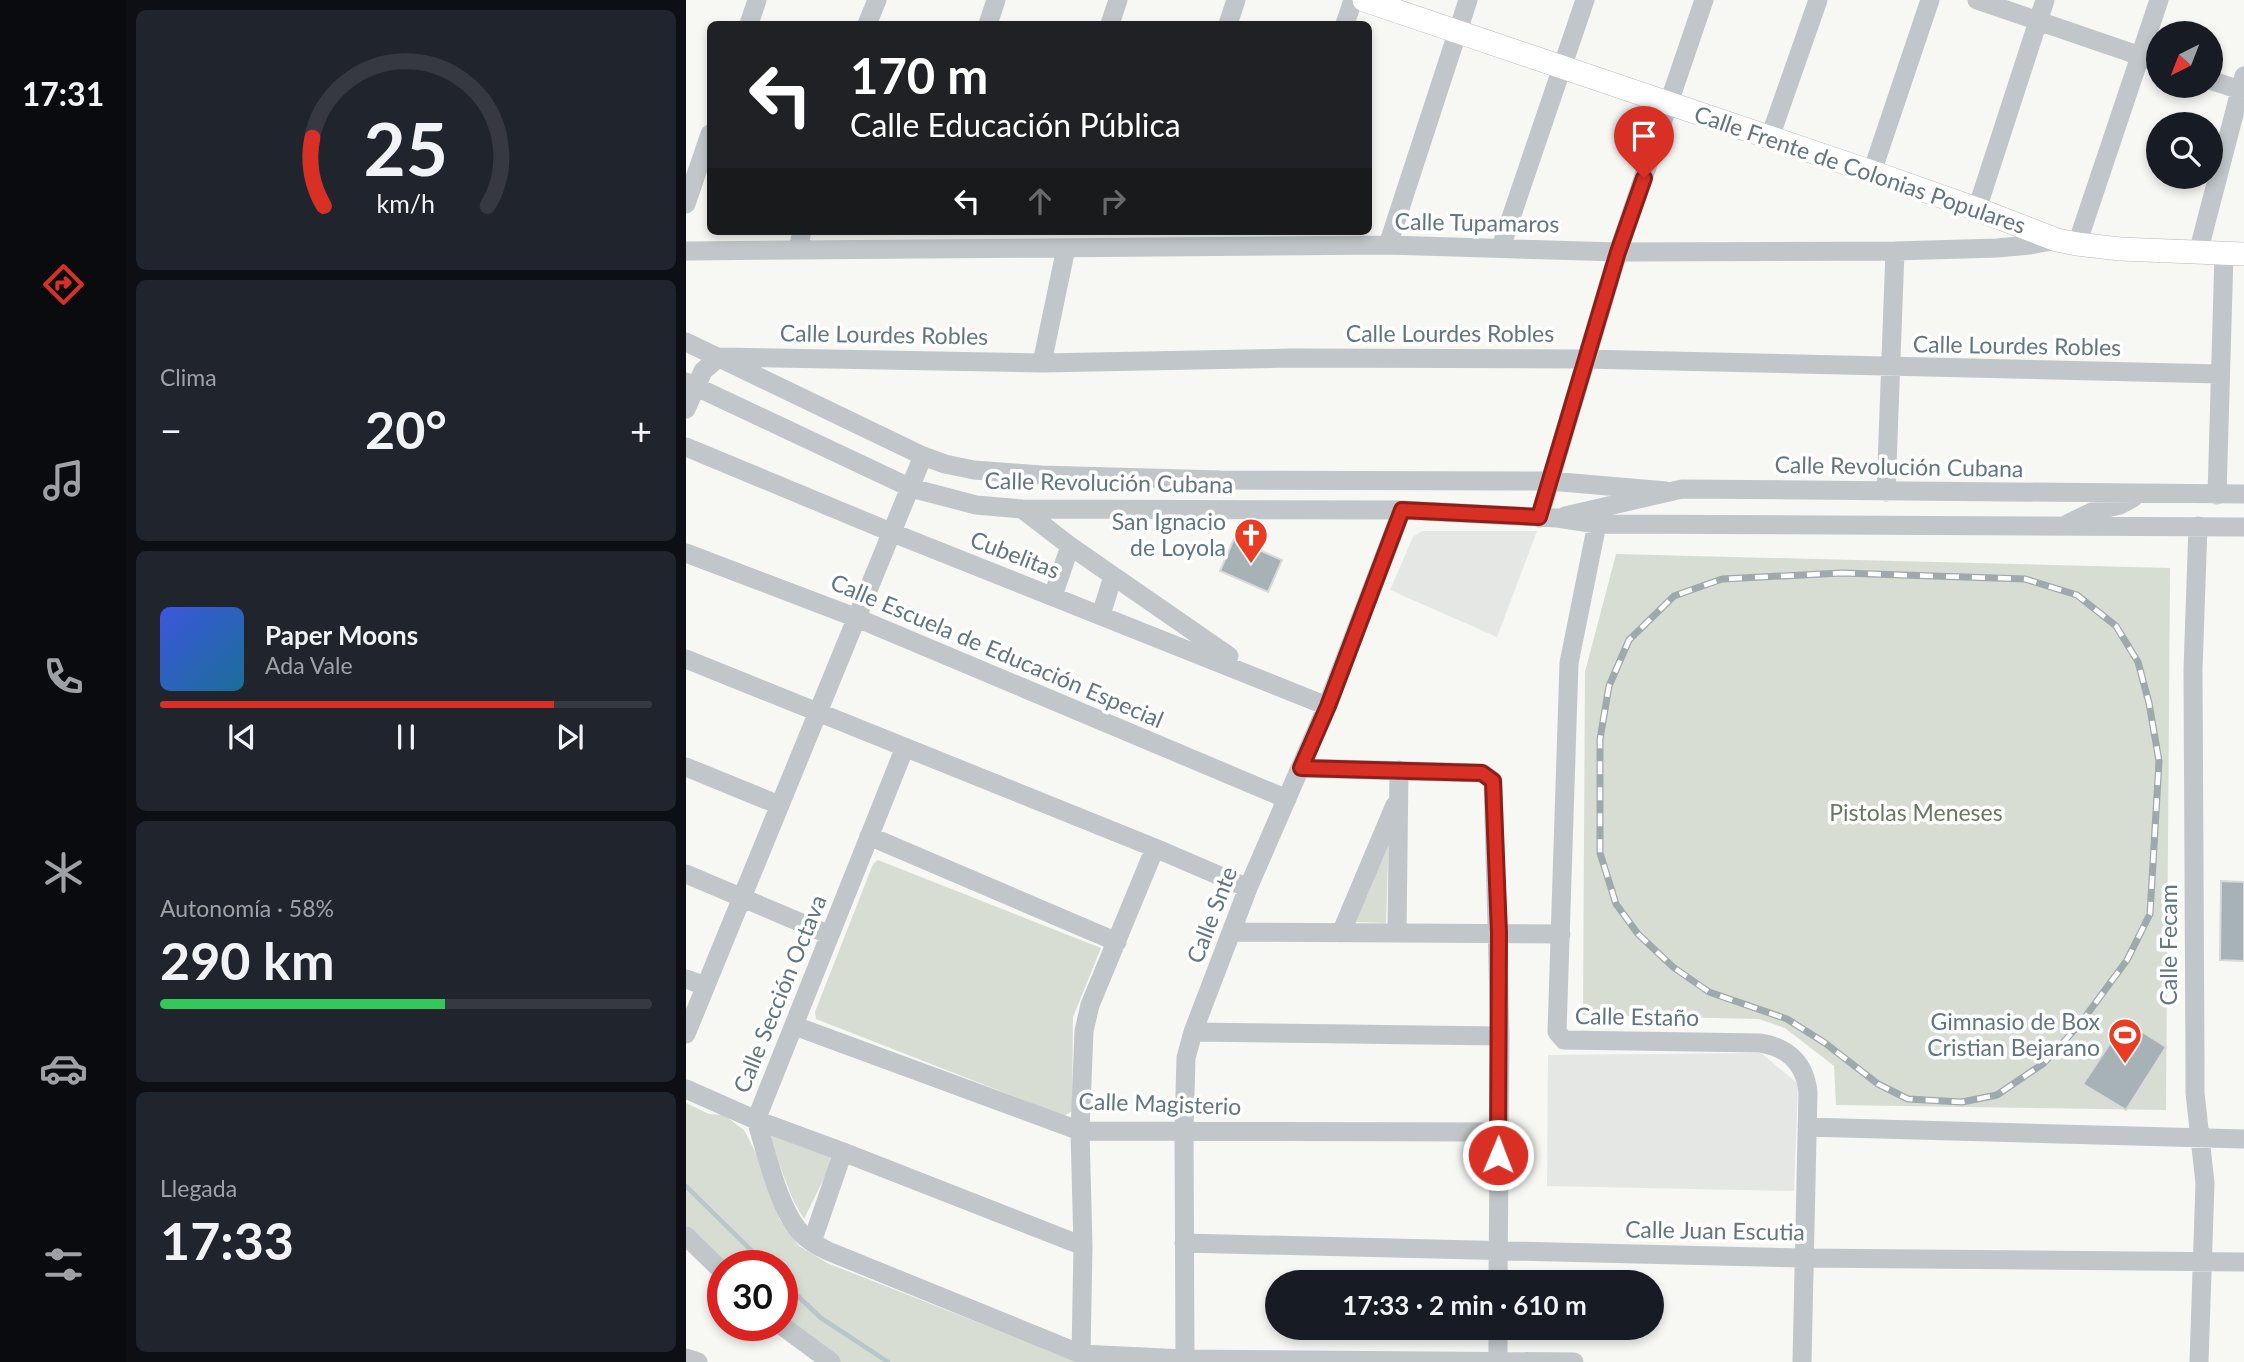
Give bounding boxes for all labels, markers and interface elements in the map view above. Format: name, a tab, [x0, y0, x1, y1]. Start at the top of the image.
north arrow	[2146, 21, 2222, 98]
map controls	[2146, 21, 2223, 189]
text: 170 m	[850, 46, 988, 104]
icon: left	[735, 49, 826, 140]
text: 17:31	[22, 74, 104, 113]
street label: Calle Frente de Colonias Populares	[1691, 99, 2030, 239]
text: 25	[364, 105, 448, 193]
text: Calle Educación Pública	[850, 105, 1181, 144]
pin	[1614, 106, 1674, 178]
button: search	[2146, 112, 2223, 189]
icon: arrive	[1625, 117, 1663, 155]
icon: left	[948, 182, 986, 220]
icon: ahead	[1021, 182, 1059, 220]
icon: right	[1094, 182, 1132, 220]
text: km/h	[377, 188, 435, 218]
street label: Calle Tupamaros	[1394, 207, 1560, 237]
icon: directions	[39, 260, 88, 309]
street label: Calle Lourdes Robles	[780, 318, 988, 350]
street label: Calle Lourdes Robles	[1346, 319, 1554, 347]
street label: Calle Lourdes Robles	[1913, 329, 2121, 361]
text: Clima	[160, 363, 217, 391]
text: 20°	[365, 398, 447, 460]
text: −	[160, 407, 182, 453]
text: +	[630, 407, 652, 453]
street label: Calle Revolución Cubana	[1774, 450, 2024, 482]
icon: music	[39, 456, 88, 505]
street label: Calle Revolución Cubana	[984, 466, 1234, 498]
place label: San Ignacio de Loyola	[1112, 507, 1226, 561]
church icon: San Ignacio de Loyola	[1232, 516, 1270, 565]
street label: Cubelitas	[967, 524, 1064, 584]
street label: Calle Escuela de Educación Especial	[827, 567, 1168, 733]
text: Paper Moons	[265, 619, 418, 651]
text: Ada Vale	[265, 651, 353, 679]
icon: phone	[39, 652, 88, 701]
icon: previous	[223, 718, 261, 756]
icon: pause	[387, 718, 425, 756]
icon: next	[551, 718, 589, 756]
park label: Pistolas Meneses	[1829, 798, 2003, 826]
icon: climate	[39, 848, 88, 897]
street label: Calle Snte	[1180, 863, 1242, 967]
street label: Calle Fecam	[2154, 884, 2182, 1006]
street label: Calle Sección Octava	[727, 891, 832, 1097]
text: Autonomía · 58%	[160, 894, 334, 922]
text: 290 km	[160, 929, 334, 991]
street label: Calle Estaño	[1575, 1001, 1699, 1031]
place label: Gimnasio de Box Cristian Bejarano	[1927, 1007, 2101, 1061]
sports icon: Gimnasio de Box Cristian Bejarano	[2106, 1016, 2144, 1065]
icon: car	[39, 1044, 88, 1093]
street label: Calle Magisterio	[1078, 1086, 1242, 1120]
position arrow	[1461, 1118, 1535, 1192]
text: Llegada	[160, 1174, 237, 1202]
text: 17:33	[160, 1209, 294, 1271]
street label: Calle Juan Escutia	[1625, 1214, 1805, 1246]
icon: filters	[39, 1240, 88, 1289]
speed limit sign: 30	[707, 1250, 798, 1341]
text: 17:33 · 2 min · 610 m	[1342, 1289, 1587, 1321]

